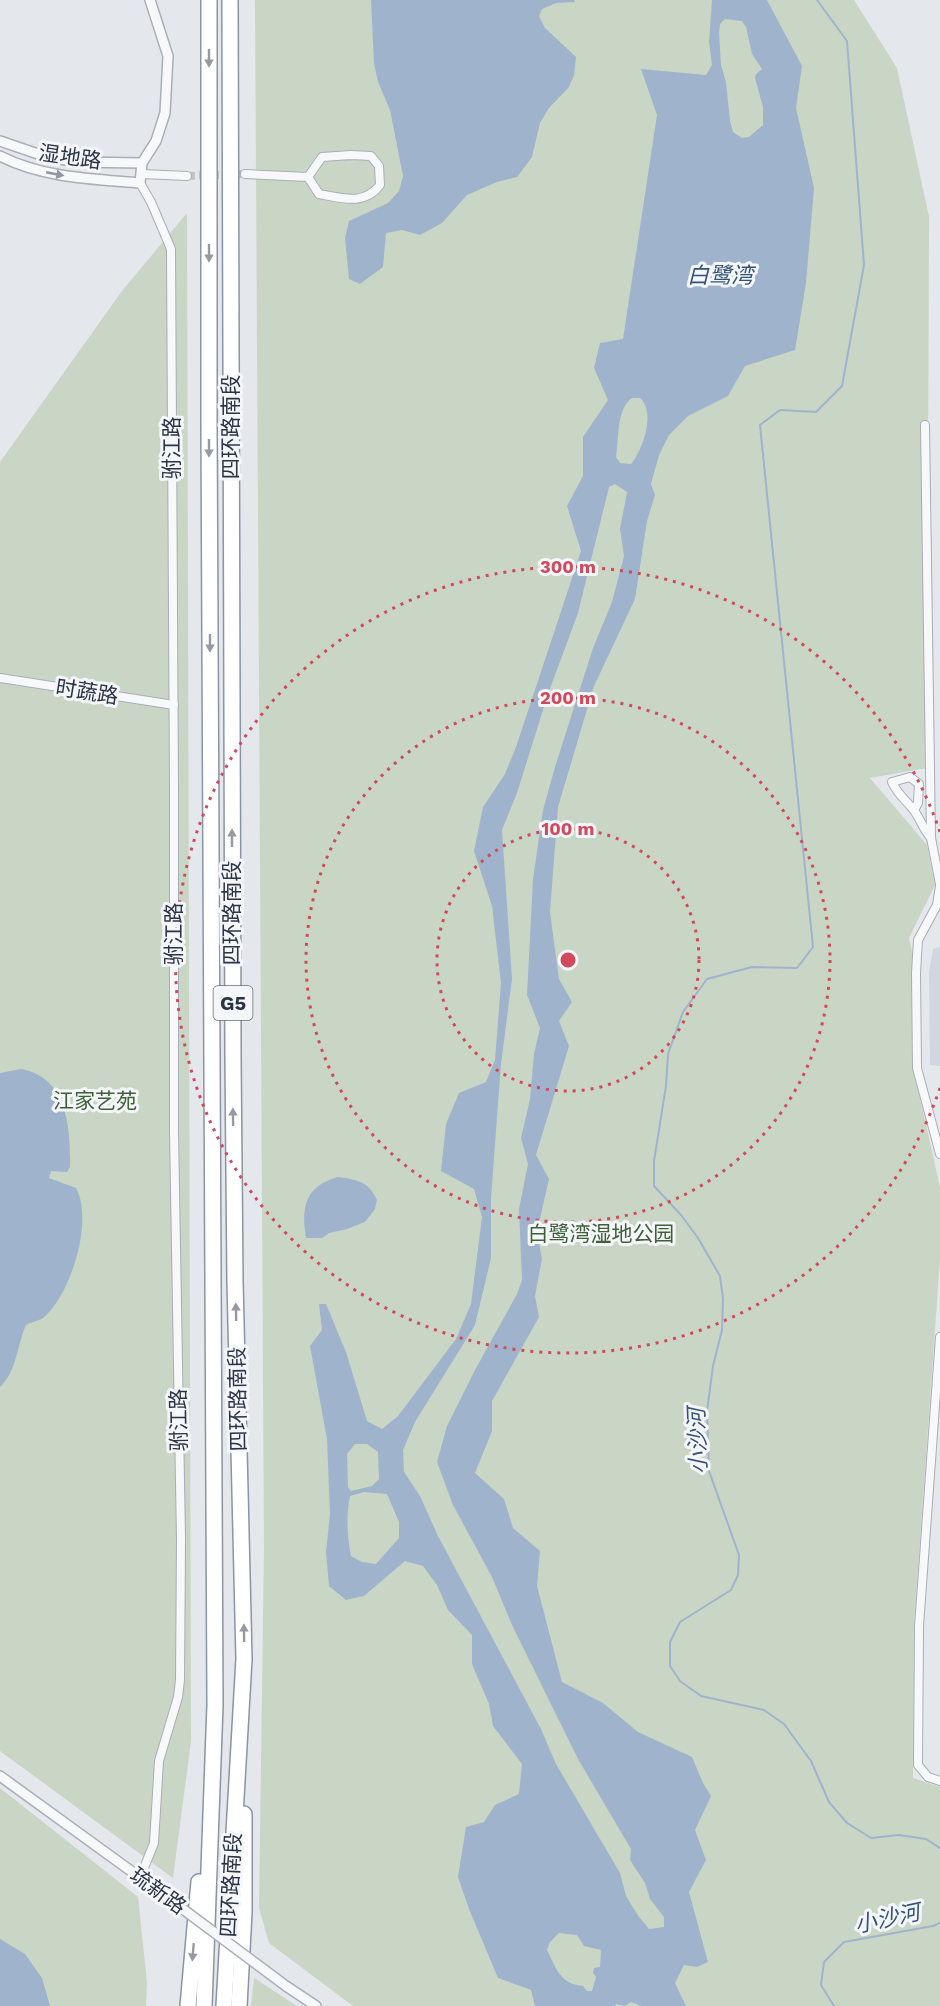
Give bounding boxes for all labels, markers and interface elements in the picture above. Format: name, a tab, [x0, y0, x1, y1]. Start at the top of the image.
one-way arrow	[204, 49, 214, 68]
street label: 湿地路	[37, 140, 103, 173]
one-way arrow	[46, 170, 65, 179]
one-way arrow	[204, 244, 214, 263]
water label: 白鹭湾	[687, 263, 757, 288]
street label: 四环路南段	[218, 375, 243, 480]
street label: 驸江路	[159, 417, 184, 480]
one-way arrow	[204, 439, 214, 458]
text: 300 m	[540, 556, 596, 577]
one-way arrow	[205, 634, 215, 653]
street label: 时蔬路	[54, 674, 120, 709]
text: 200 m	[540, 687, 596, 708]
text: 100 m	[541, 818, 595, 839]
one-way arrow	[227, 829, 237, 848]
street label: 四环路南段	[219, 861, 244, 966]
street label: 驸江路	[161, 903, 186, 966]
centre of rings	[558, 950, 578, 970]
road number: G5	[214, 986, 252, 1020]
park label: 江家艺苑	[53, 1088, 137, 1113]
one-way arrow	[229, 1108, 238, 1127]
park label: 白鹭湾湿地公园	[528, 1221, 675, 1246]
one-way arrow	[231, 1303, 241, 1322]
street label: 四环路南段	[224, 1346, 251, 1452]
street label: 驸江路	[165, 1388, 192, 1452]
water label: 小沙河	[684, 1404, 711, 1474]
one-way arrow	[239, 1624, 249, 1643]
street label: 四环路南段	[215, 1832, 246, 1938]
street label: 琉新路	[125, 1862, 191, 1919]
water label: 小沙河	[852, 1899, 926, 1938]
one-way arrow	[188, 1942, 198, 1961]

